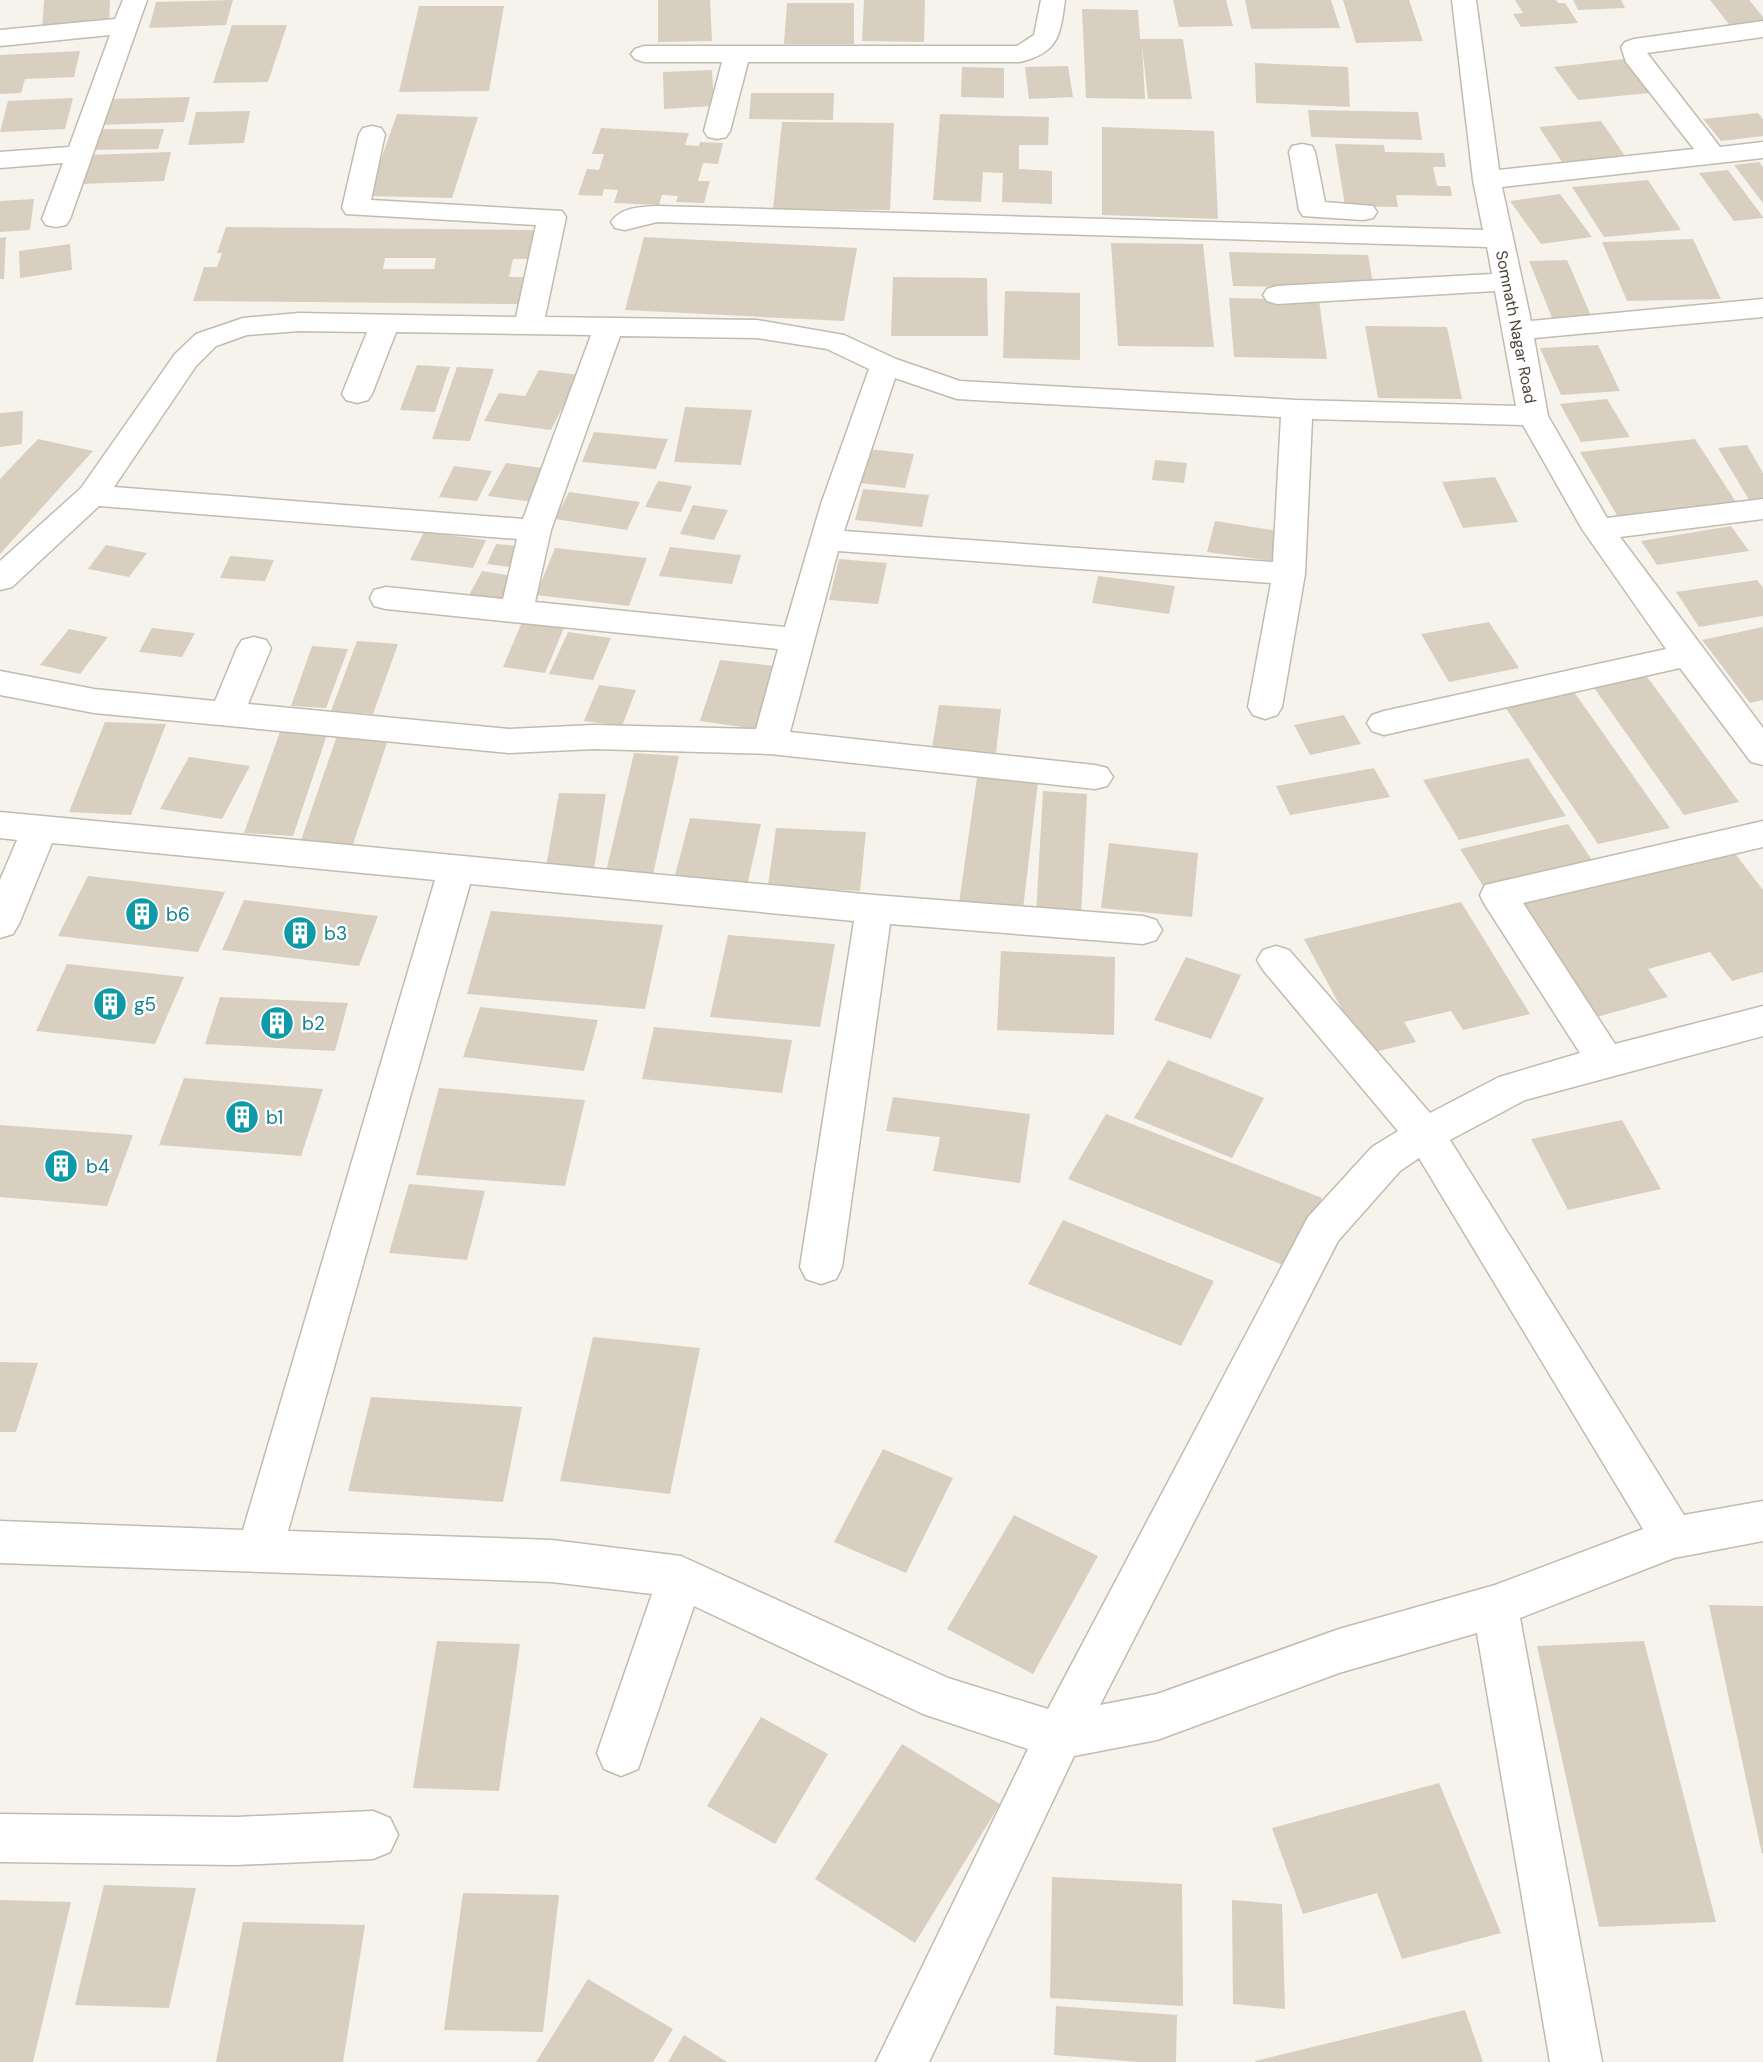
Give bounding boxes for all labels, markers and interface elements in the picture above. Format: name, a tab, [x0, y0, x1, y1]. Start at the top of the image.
street label: Somnath Nagar Road	[1491, 249, 1541, 405]
building icon: b6	[123, 895, 161, 933]
place label: b6	[166, 902, 190, 927]
building icon: b3	[281, 914, 319, 952]
place label: b3	[324, 921, 347, 946]
building icon: g5	[91, 985, 129, 1023]
place label: g5	[134, 992, 156, 1017]
building icon: b2	[258, 1004, 296, 1042]
place label: b2	[302, 1011, 325, 1036]
building icon: b1	[223, 1098, 261, 1136]
place label: b1	[266, 1105, 283, 1130]
building icon: b4	[42, 1147, 80, 1185]
place label: b4	[86, 1154, 109, 1179]

